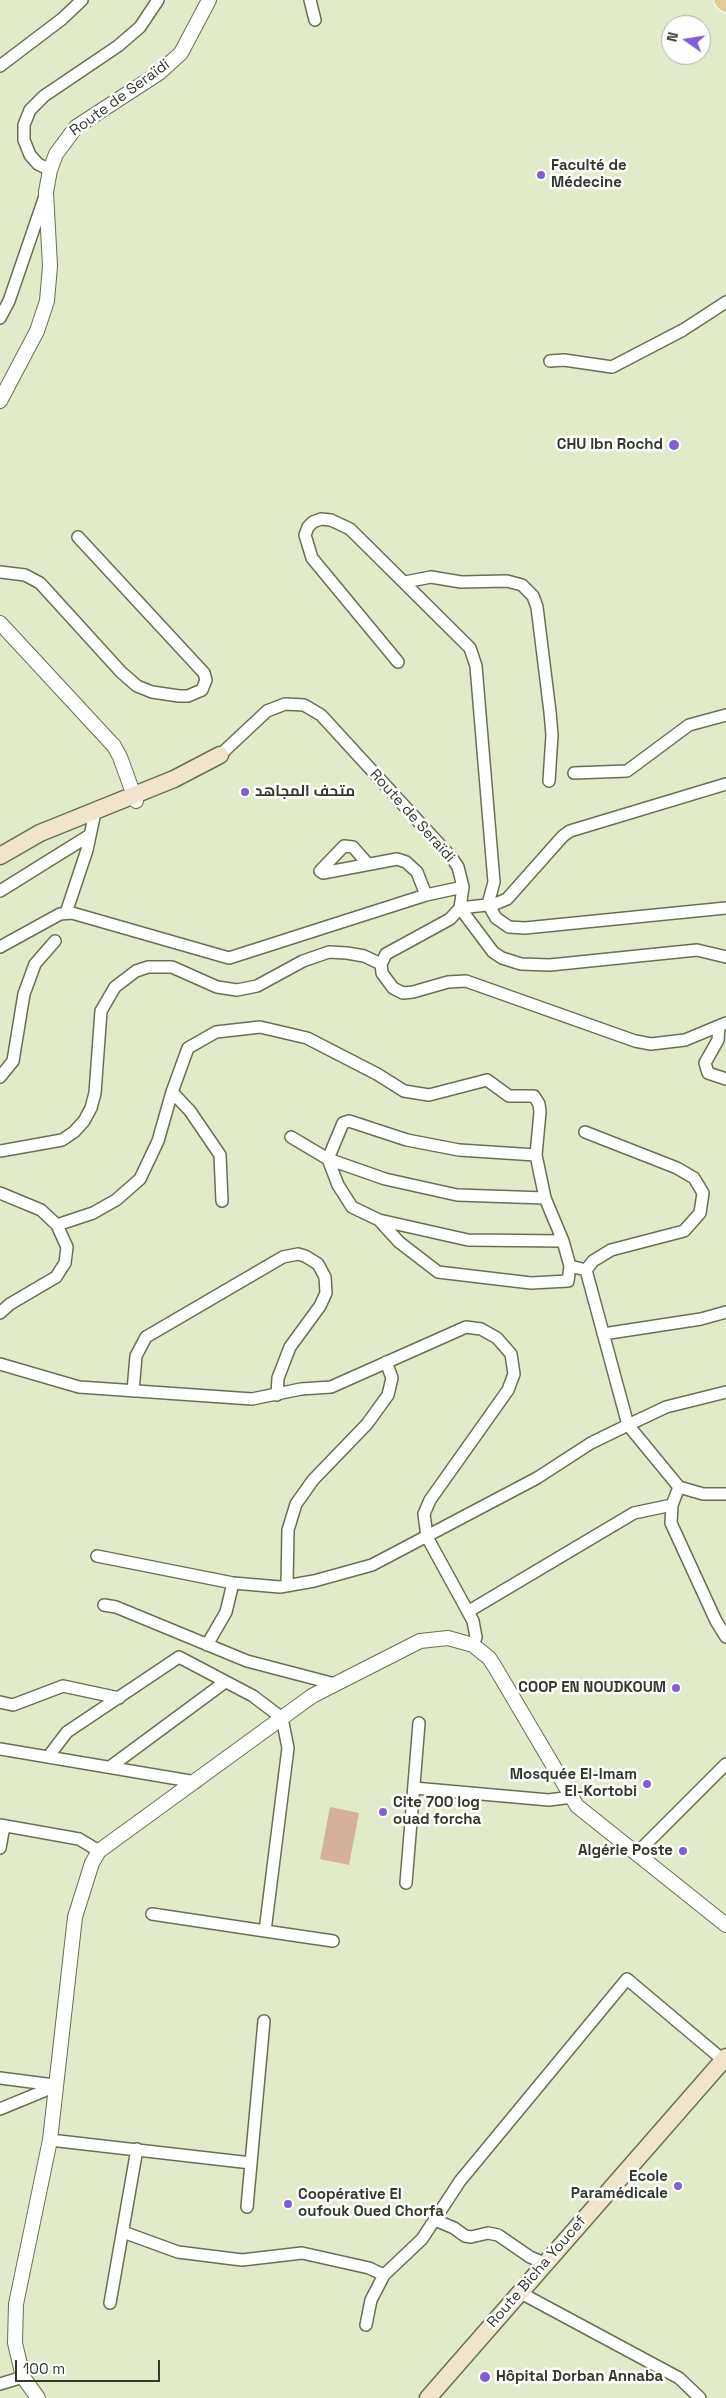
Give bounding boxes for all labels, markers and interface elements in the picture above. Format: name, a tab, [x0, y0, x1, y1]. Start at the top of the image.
north arrow	[661, 15, 711, 65]
text: N	[663, 30, 682, 43]
street label: Route de Seraïdi	[67, 56, 173, 140]
place label: Faculté de Médecine	[551, 157, 627, 192]
marker: Faculté de Médecine	[535, 169, 547, 181]
place label: CHU Ibn Rochd	[557, 436, 663, 454]
marker: CHU Ibn Rochd	[667, 438, 681, 452]
street label: Route de Seraïdi	[366, 766, 458, 866]
place label: متحف المجاهد	[255, 783, 355, 801]
marker: متحف المجاهد	[239, 786, 251, 798]
place label: COOP EN NOUDKOUM	[518, 1679, 666, 1697]
marker: COOP EN NOUDKOUM	[670, 1682, 682, 1694]
place label: Mosquée El-Imam El-Kortobi	[510, 1766, 637, 1801]
marker: Mosquée El-Imam El-Kortobi	[641, 1778, 653, 1790]
place label: Cite 700 log ouad forcha	[393, 1794, 481, 1829]
marker: Cite 700 log ouad forcha	[377, 1806, 389, 1818]
place label: Algérie Poste	[578, 1842, 673, 1860]
marker: Algérie Poste	[677, 1845, 689, 1857]
place label: Ecole Paramédicale	[571, 2168, 668, 2203]
marker: Ecole Paramédicale	[672, 2180, 684, 2192]
place label: Coopérative El oufouk Oued Chorfa	[298, 2186, 444, 2221]
marker: Coopérative El oufouk Oued Chorfa	[282, 2198, 294, 2210]
street label: Route Bicha Youcef	[484, 2213, 590, 2331]
scale bar	[18, 2350, 162, 2382]
text: 100 m	[23, 2359, 65, 2378]
place label: Hôpital Dorban Annaba	[496, 2368, 663, 2386]
marker: Hôpital Dorban Annaba	[478, 2370, 492, 2384]

